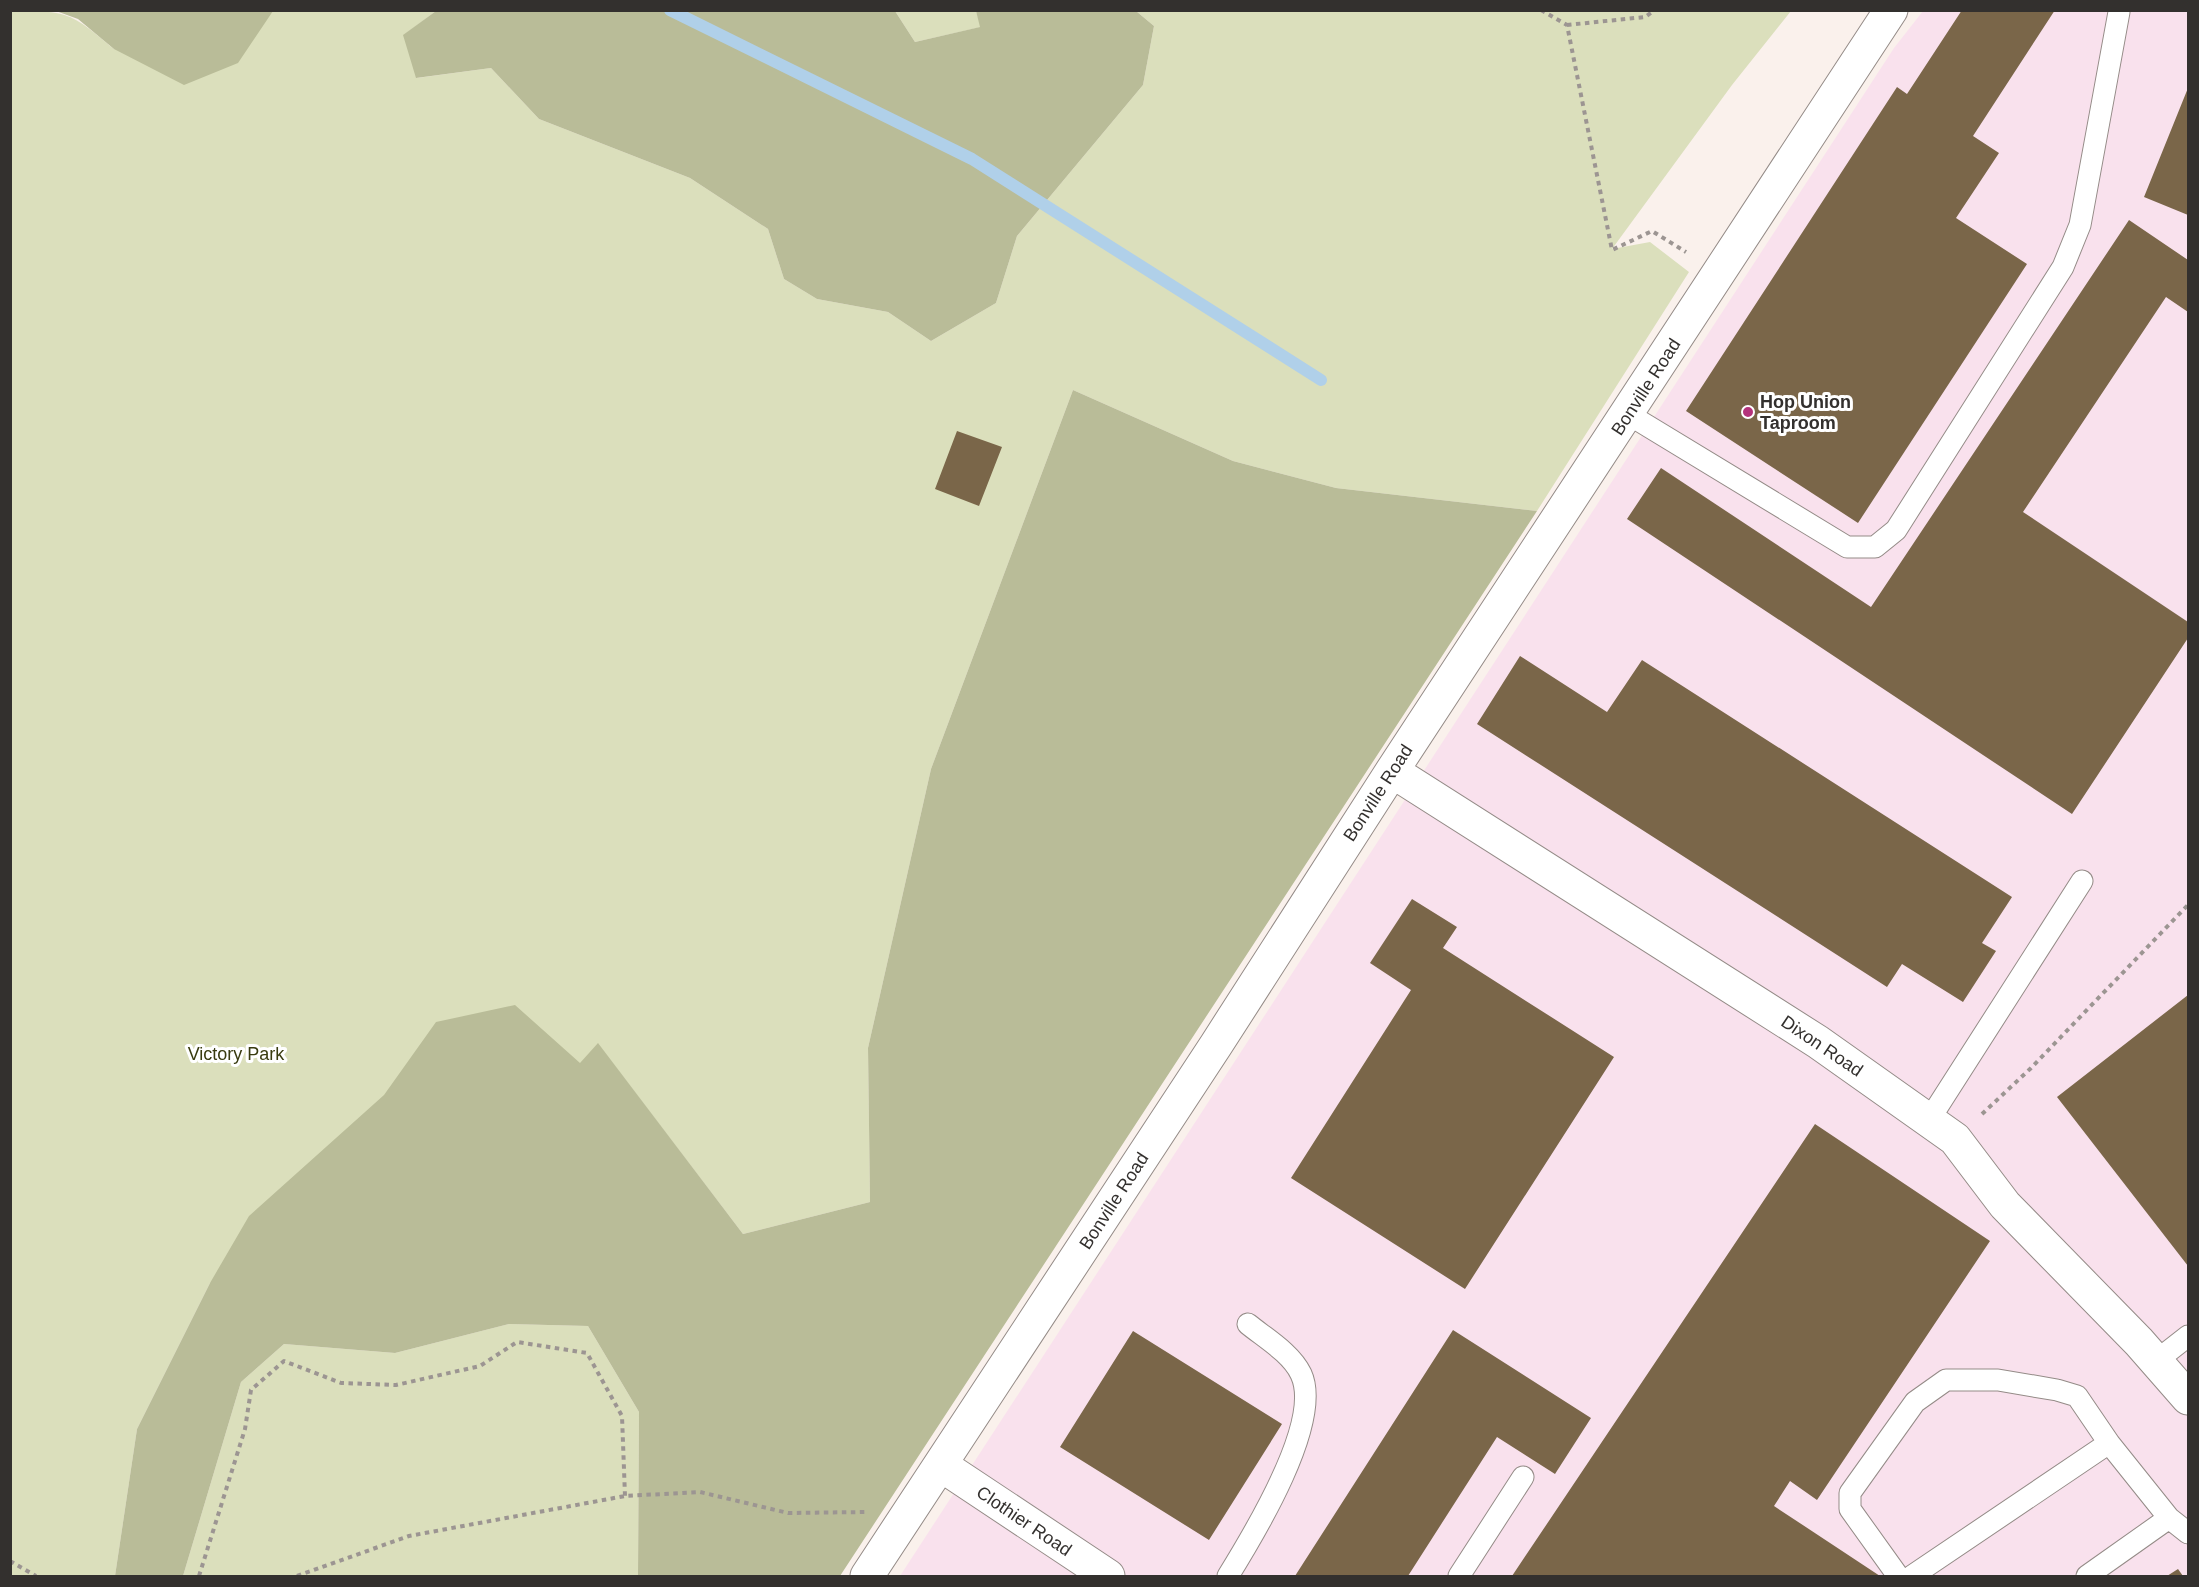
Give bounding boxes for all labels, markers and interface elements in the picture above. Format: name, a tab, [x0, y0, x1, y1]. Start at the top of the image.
street label: Bonville Road	[1607, 335, 1685, 439]
place label: Hop Union Taproom	[1760, 392, 1851, 433]
marker: Hop Union Taproom	[1741, 405, 1755, 419]
street label: Bonville Road	[1339, 741, 1417, 845]
street label: Dixon Road	[1777, 1011, 1867, 1081]
park label: Victory Park	[188, 1044, 285, 1064]
street label: Bonville Road	[1075, 1149, 1153, 1253]
street label: Clothier Road	[973, 1482, 1075, 1560]

